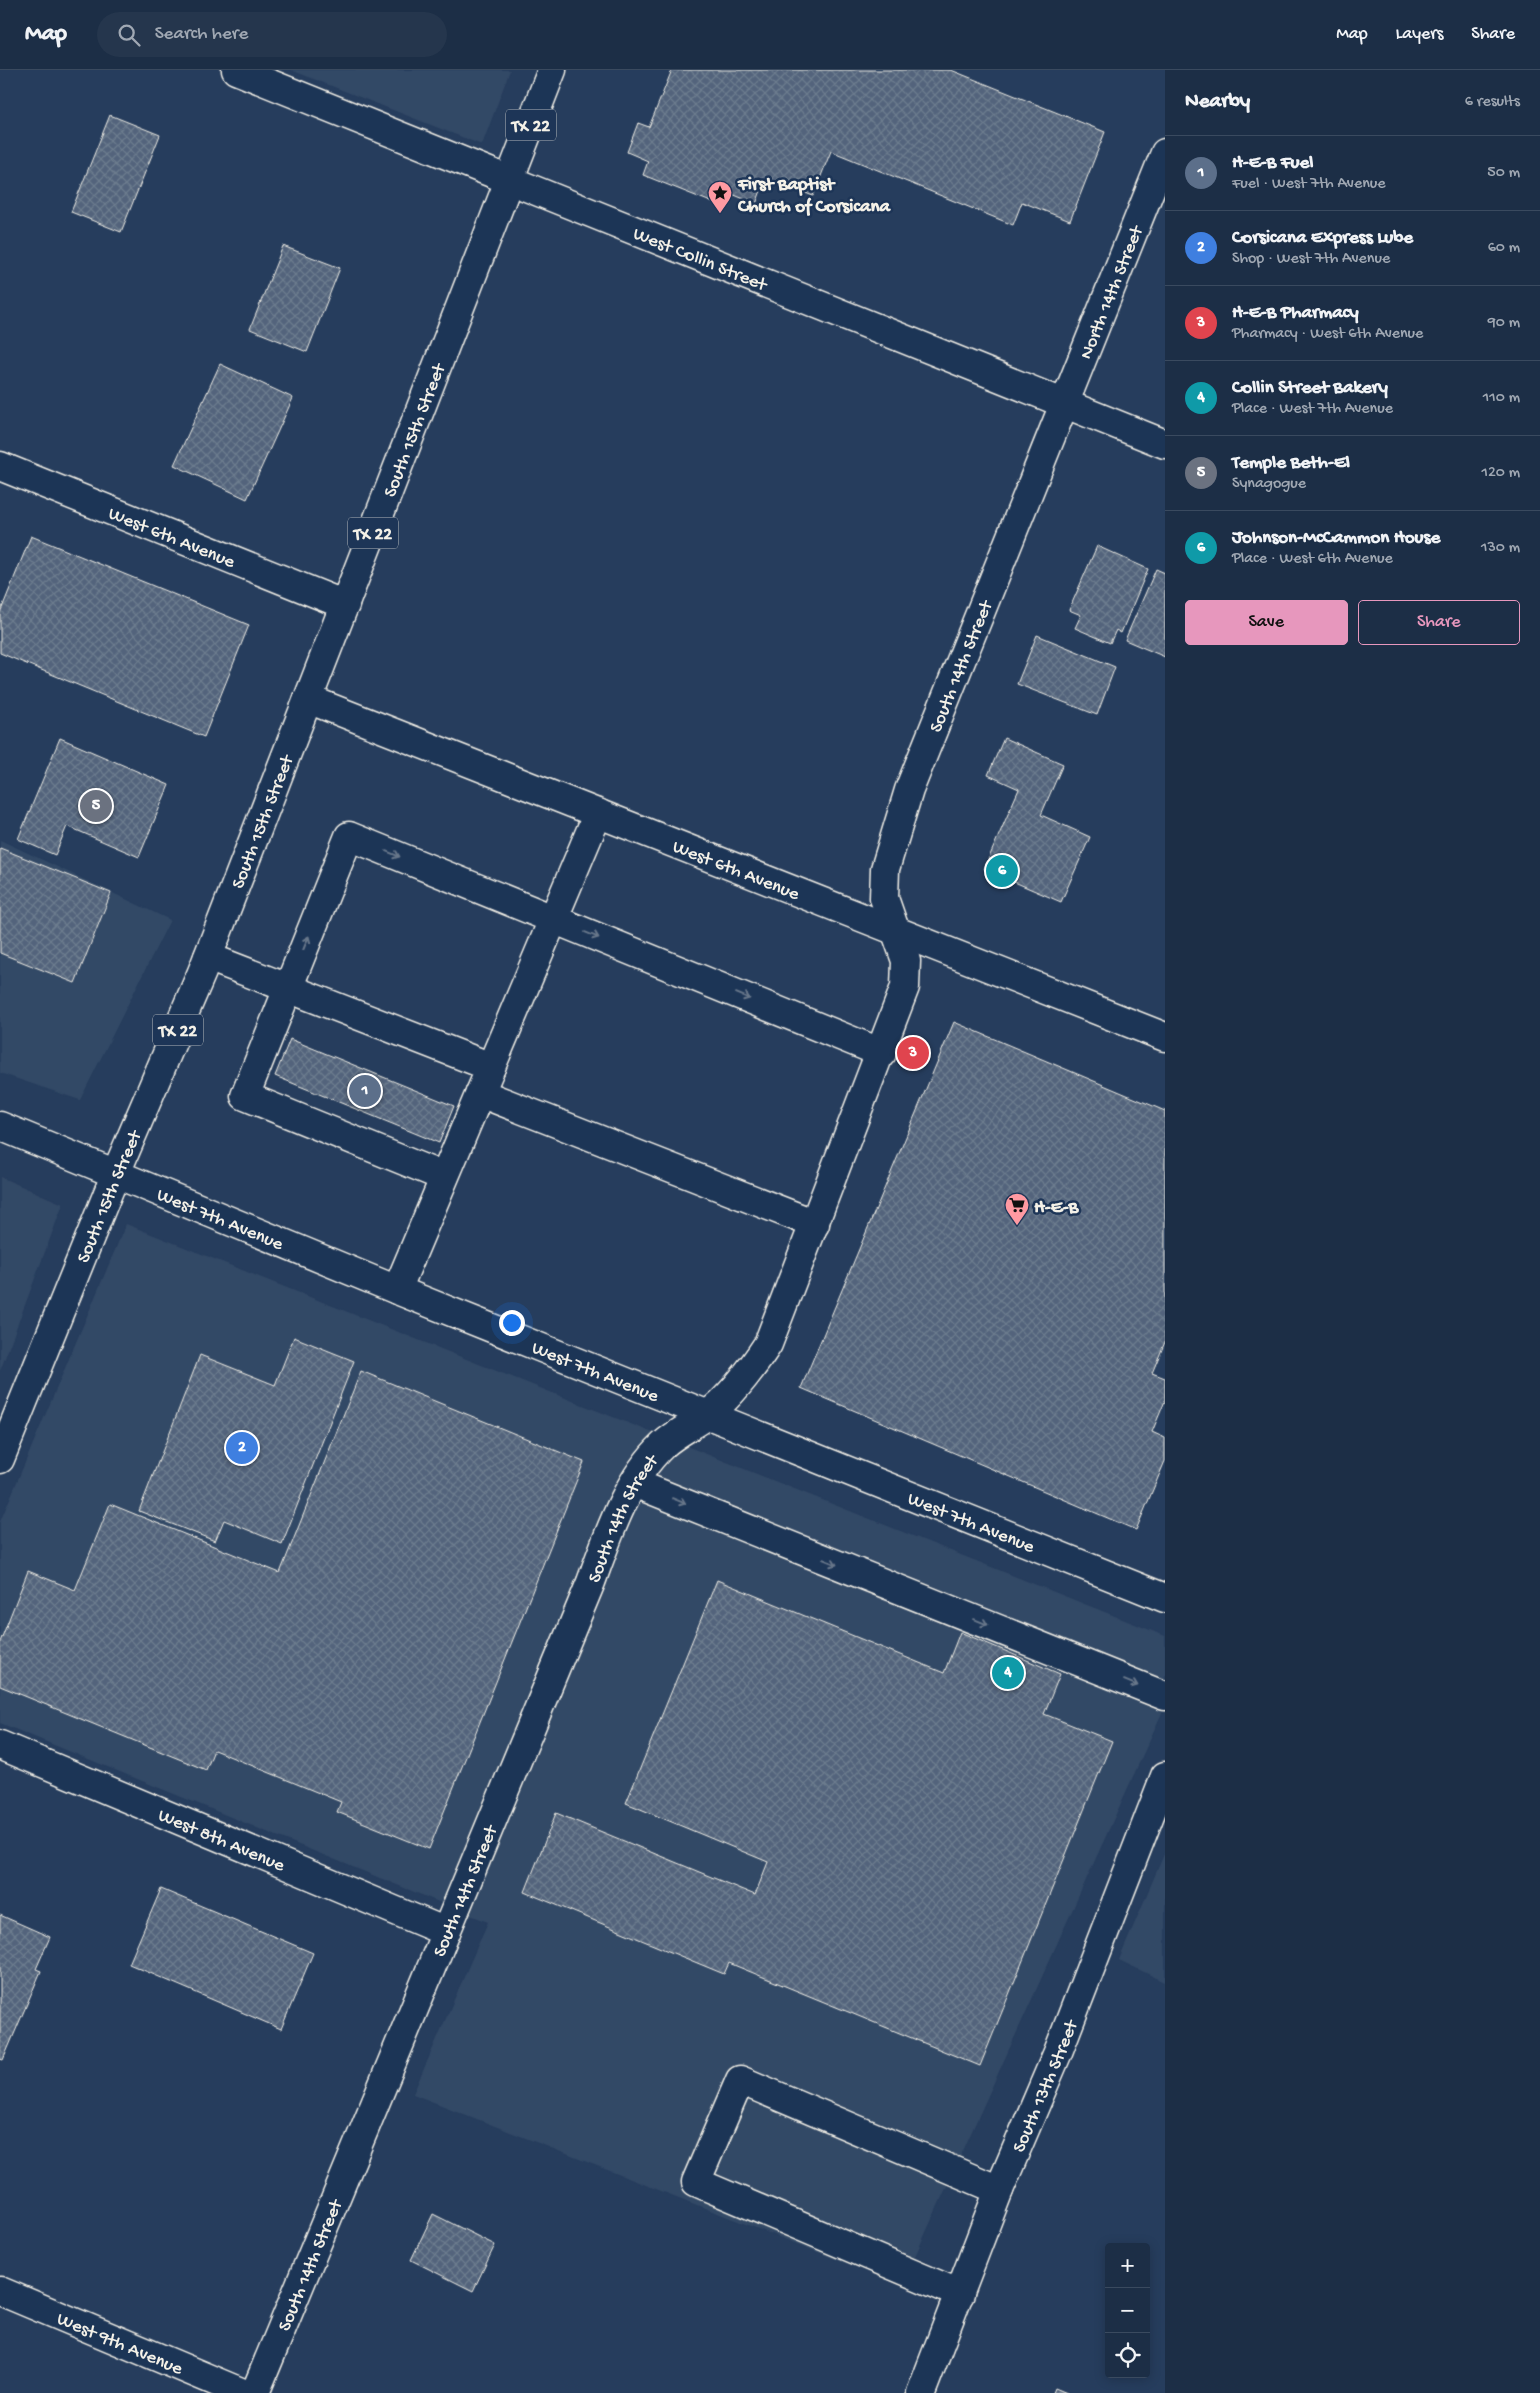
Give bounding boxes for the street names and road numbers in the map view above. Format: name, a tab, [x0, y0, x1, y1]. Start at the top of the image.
road number: TX 22	[506, 110, 556, 140]
street label: North 14th Street	[1075, 221, 1150, 363]
street label: West Collin Street	[629, 223, 772, 298]
street label: South 15th Street	[379, 359, 453, 501]
street label: West 6th Avenue	[105, 503, 238, 575]
road number: TX 22	[348, 518, 398, 548]
street label: South 14th Street	[925, 596, 1000, 736]
street label: South 15th Street	[228, 751, 301, 892]
street label: West 6th Avenue	[669, 836, 803, 907]
road number: TX 22	[153, 1014, 203, 1046]
street label: South 15th Street	[73, 1126, 149, 1267]
street label: West 7th Avenue	[153, 1184, 286, 1257]
street label: West 7th Avenue	[528, 1337, 662, 1409]
street label: South 14th Street	[584, 1449, 666, 1586]
street label: West 7th Avenue	[904, 1488, 1038, 1560]
street label: West 8th Avenue	[154, 1805, 288, 1878]
street label: South 14th Street	[429, 1821, 505, 1961]
street label: South 13th Street	[1009, 2015, 1085, 2156]
street label: South 14th Street	[274, 2195, 350, 2335]
street label: West 9th Avenue	[53, 2308, 186, 2382]

